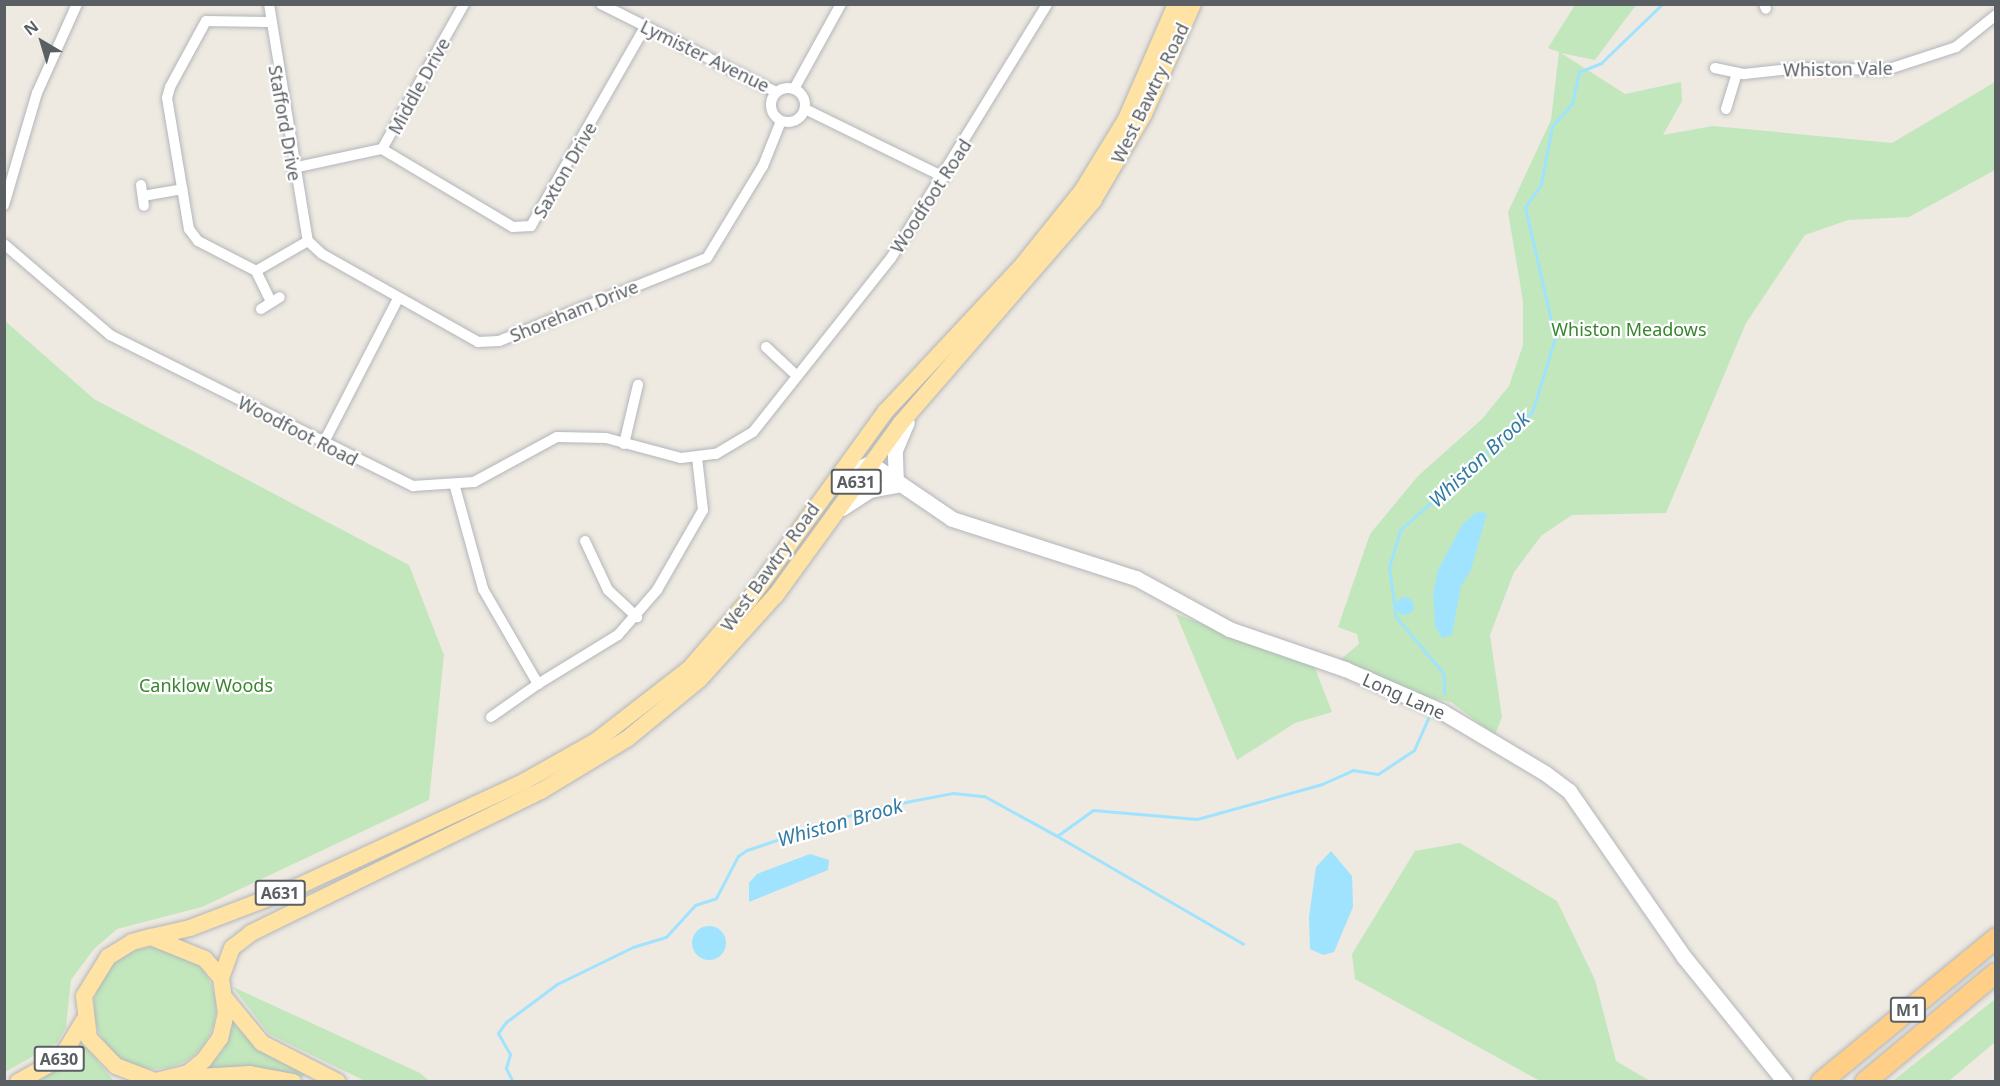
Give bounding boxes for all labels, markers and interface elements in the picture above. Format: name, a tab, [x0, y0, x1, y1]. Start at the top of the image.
north arrow	[12, 12, 72, 72]
text: N	[19, 15, 43, 40]
street label: Lymister Avenue	[637, 15, 773, 97]
street label: West Bawtry Road	[1107, 19, 1193, 167]
street label: Middle Drive	[384, 34, 454, 138]
street label: Whiston Vale	[1783, 57, 1893, 81]
street label: Stafford Drive	[264, 63, 306, 183]
street label: Saxton Drive	[529, 118, 601, 222]
street label: Woodfoot Road	[886, 135, 976, 257]
street label: Shoreham Drive	[507, 275, 641, 347]
park label: Whiston Meadows	[1551, 318, 1707, 340]
street label: Woodfoot Road	[234, 391, 362, 471]
water label: Whiston Brook	[1424, 406, 1534, 512]
road number: A631	[830, 469, 882, 495]
street label: West Bawtry Road	[716, 499, 824, 635]
street label: Long Lane	[1359, 668, 1449, 724]
park label: Canklow Woods	[139, 674, 273, 696]
water label: Whiston Brook	[775, 793, 905, 851]
road number: A631	[254, 880, 306, 906]
road number: M1	[1888, 997, 1928, 1023]
road number: A630	[34, 1046, 84, 1072]

